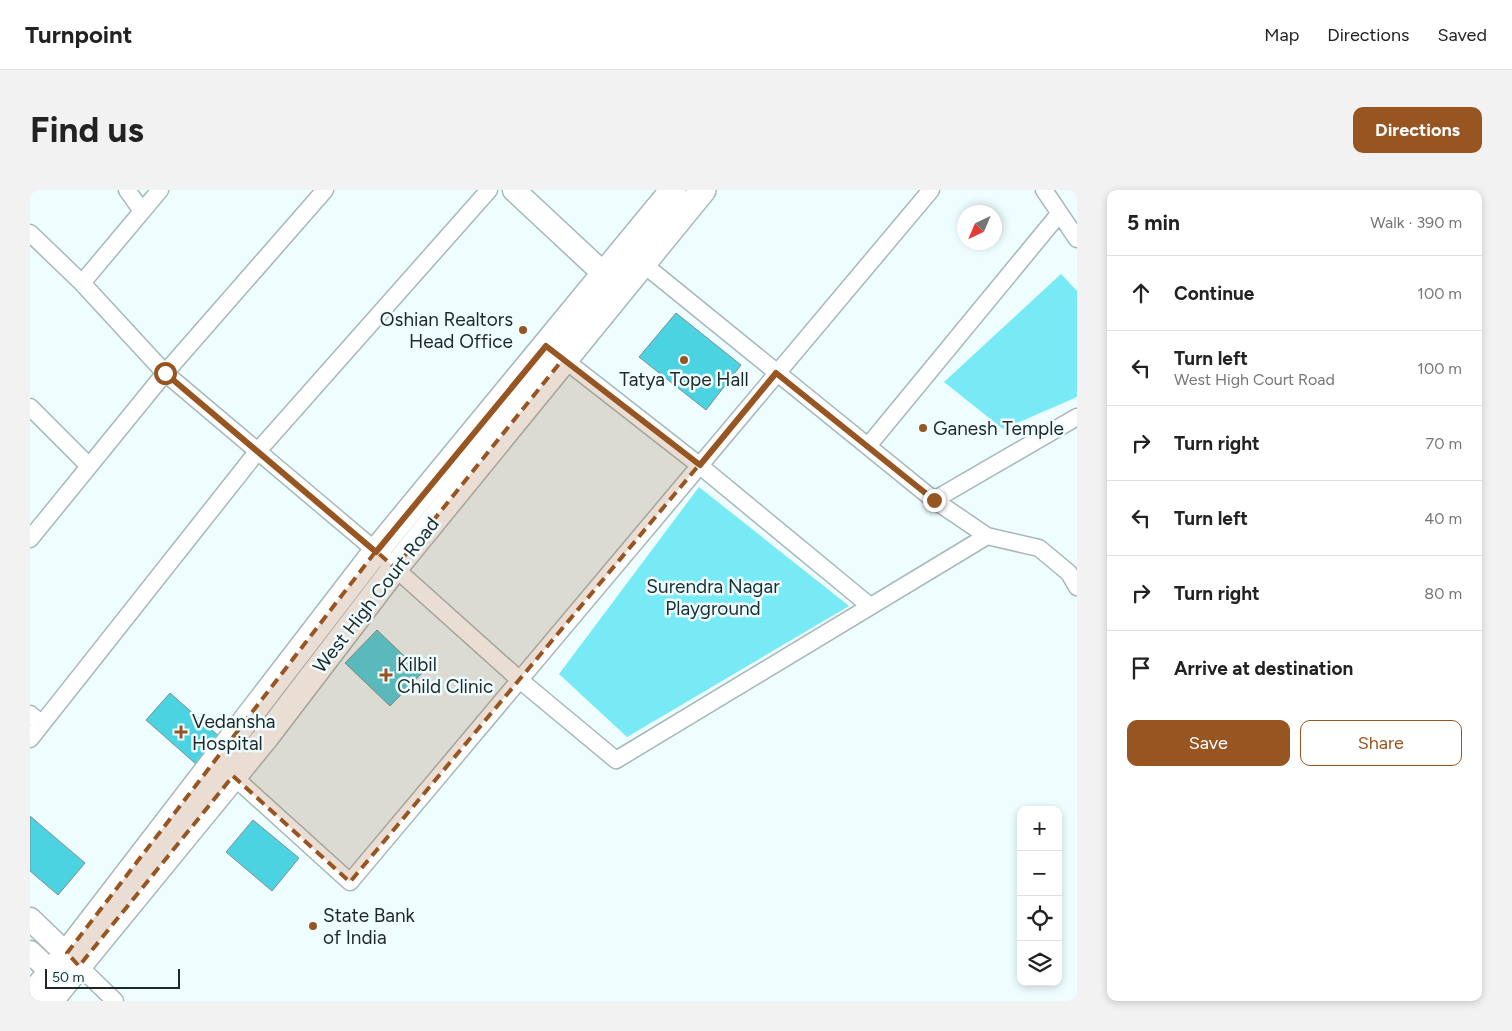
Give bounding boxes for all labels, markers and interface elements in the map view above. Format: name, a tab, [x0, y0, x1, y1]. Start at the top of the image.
text: Turnpoint	[25, 20, 132, 49]
text: Map	[1264, 24, 1299, 46]
text: Directions	[1327, 24, 1409, 46]
text: Saved	[1437, 24, 1487, 46]
button: Directions	[1353, 107, 1482, 153]
text: Find us	[30, 109, 144, 151]
north arrow	[957, 205, 1002, 250]
text: 5 min	[1127, 210, 1180, 235]
text: Walk · 390 m	[1370, 213, 1462, 232]
icon: ahead	[1127, 279, 1155, 307]
text: Continue	[1174, 282, 1254, 305]
text: 100 m	[1417, 284, 1462, 303]
place label: Oshian Realtors Head Office	[380, 308, 513, 353]
marker: Oshian Realtors Head Office	[517, 324, 529, 336]
text: Turn left	[1174, 347, 1248, 370]
marker: Tatya Tope Hall	[678, 354, 690, 366]
icon: left	[1127, 354, 1155, 382]
text: 100 m	[1417, 359, 1462, 378]
route start	[154, 362, 177, 385]
place label: Tatya Tope Hall	[619, 368, 749, 391]
text: West High Court Road	[1174, 370, 1335, 389]
place label: Ganesh Temple	[933, 417, 1064, 440]
marker: Ganesh Temple	[917, 422, 929, 434]
icon: right	[1127, 429, 1155, 457]
text: Turn right	[1174, 432, 1260, 455]
text: 70 m	[1426, 434, 1462, 453]
route end	[923, 489, 946, 512]
icon: left	[1127, 504, 1155, 532]
text: Turn left	[1174, 507, 1248, 530]
text: 40 m	[1424, 509, 1462, 528]
street label: West High Court Road	[308, 513, 444, 677]
park label: Surendra Nagar Playground	[646, 575, 780, 620]
icon: right	[1127, 579, 1155, 607]
text: Turn right	[1174, 582, 1260, 605]
text: 80 m	[1424, 584, 1462, 603]
place label: Kilbil Child Clinic	[397, 653, 493, 698]
icon: arrive	[1127, 654, 1155, 682]
text: Arrive at destination	[1174, 657, 1353, 680]
marker: Kilbil Child Clinic	[379, 668, 393, 682]
place label: Vedansha Hospital	[192, 710, 275, 755]
button: Save	[1127, 720, 1290, 766]
button: Share	[1300, 720, 1462, 766]
marker: Vedansha Hospital	[174, 725, 188, 739]
map controls	[1017, 806, 1062, 986]
button: +	[1017, 806, 1062, 851]
button: −	[1017, 851, 1062, 896]
button: locate	[1017, 896, 1062, 941]
place label: State Bank of India	[323, 904, 416, 949]
marker: State Bank of India	[307, 920, 319, 932]
button: layers	[1017, 941, 1062, 986]
scale bar	[45, 966, 180, 989]
text: 50 m	[52, 969, 84, 986]

